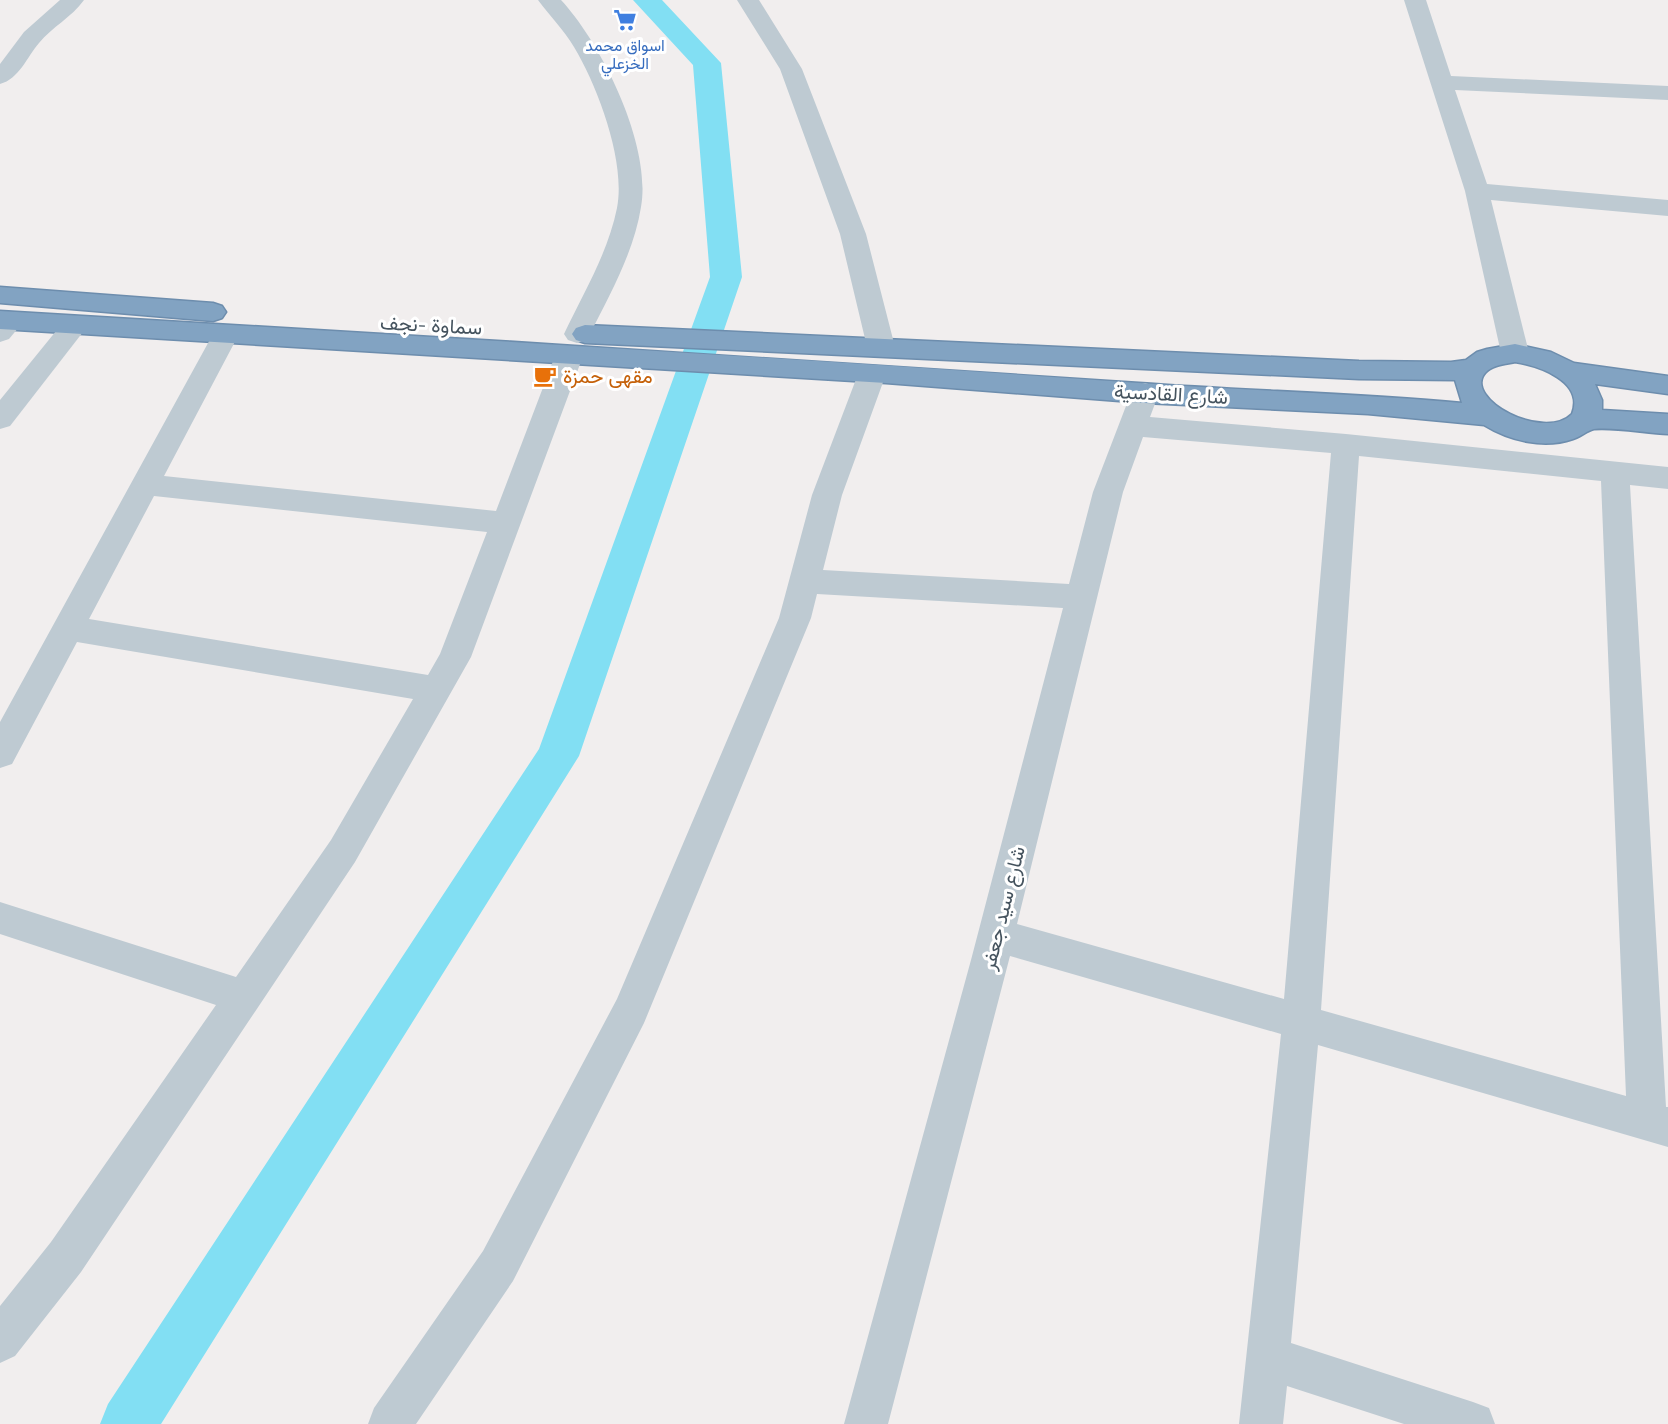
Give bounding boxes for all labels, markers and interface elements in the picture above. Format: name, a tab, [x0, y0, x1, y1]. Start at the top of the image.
supermarket icon: اسواق محمد الخزعلي	[612, 7, 638, 33]
place label: اسواق محمد الخزعلي	[585, 36, 665, 77]
street label: سماوة -نجف	[379, 310, 483, 341]
cafe icon: مقهى حمزة	[532, 363, 558, 389]
place label: مقهى حمزة	[563, 364, 653, 389]
street label: شارع القادسية	[1113, 379, 1228, 411]
street label: شارع سيد جعفر	[976, 844, 1032, 974]

